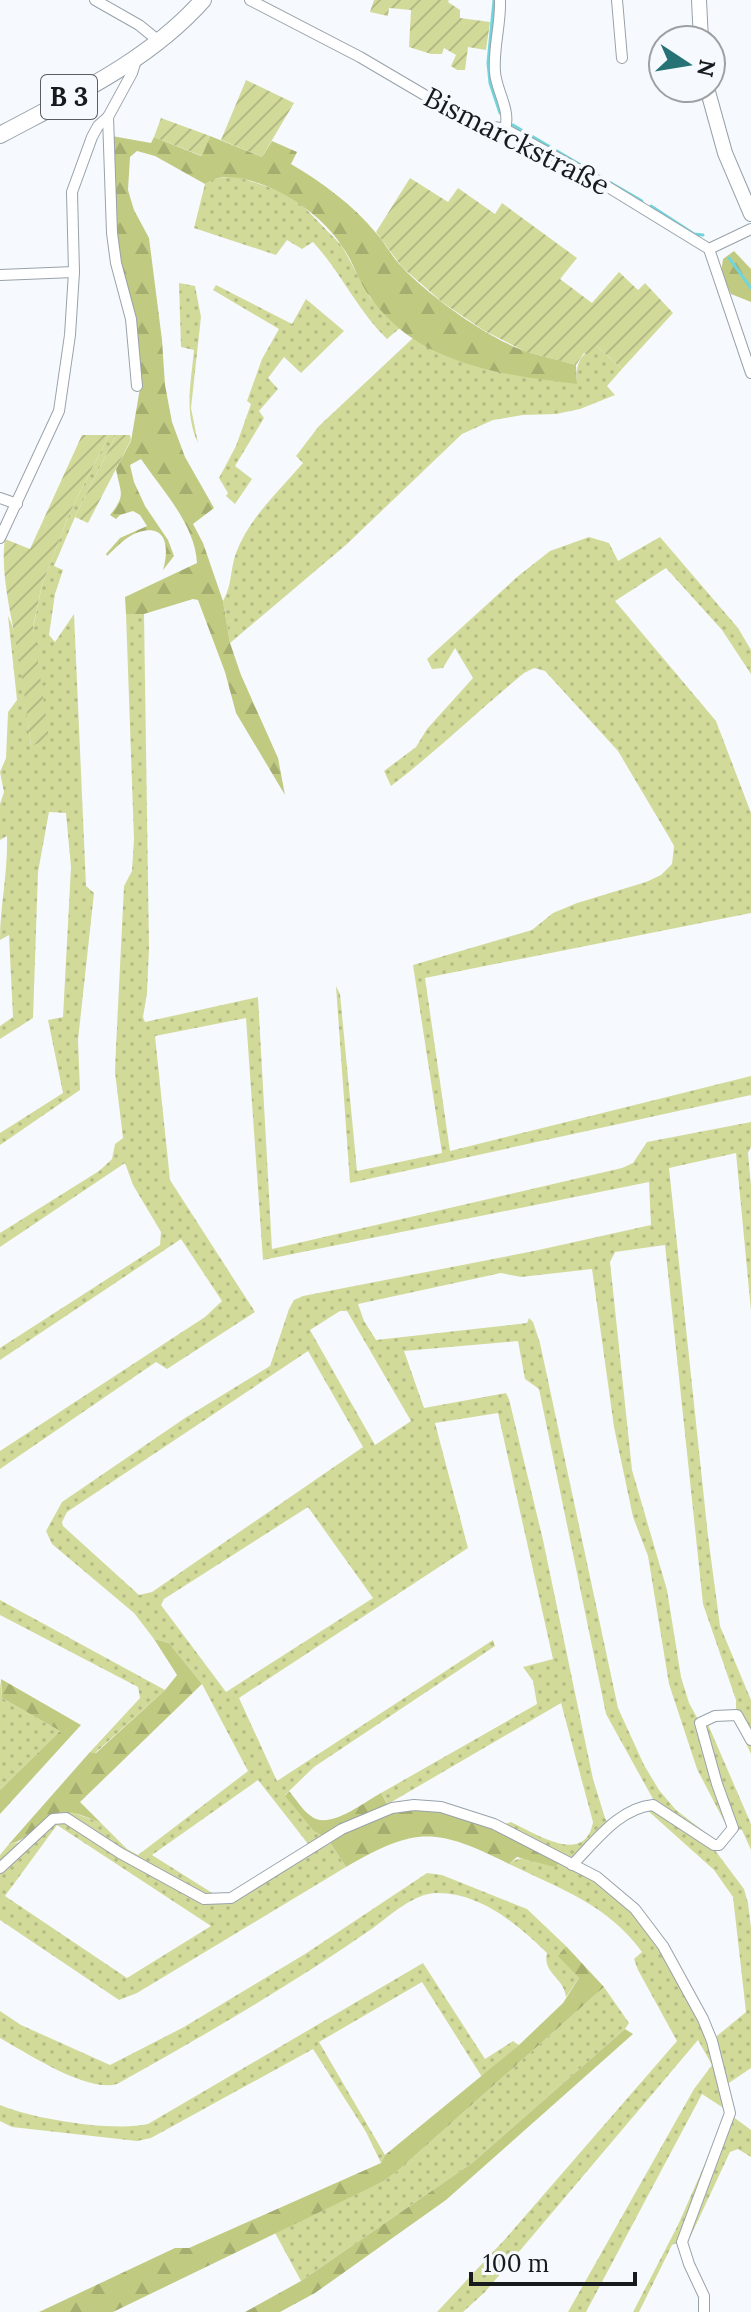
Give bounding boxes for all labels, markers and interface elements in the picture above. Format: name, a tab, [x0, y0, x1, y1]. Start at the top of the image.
north arrow	[647, 24, 727, 104]
text: N	[691, 57, 722, 79]
road number: B 3	[41, 75, 97, 119]
street label: Bismarckstraße	[418, 79, 616, 203]
scale bar	[471, 2236, 635, 2286]
text: 100 m	[483, 2248, 549, 2279]

